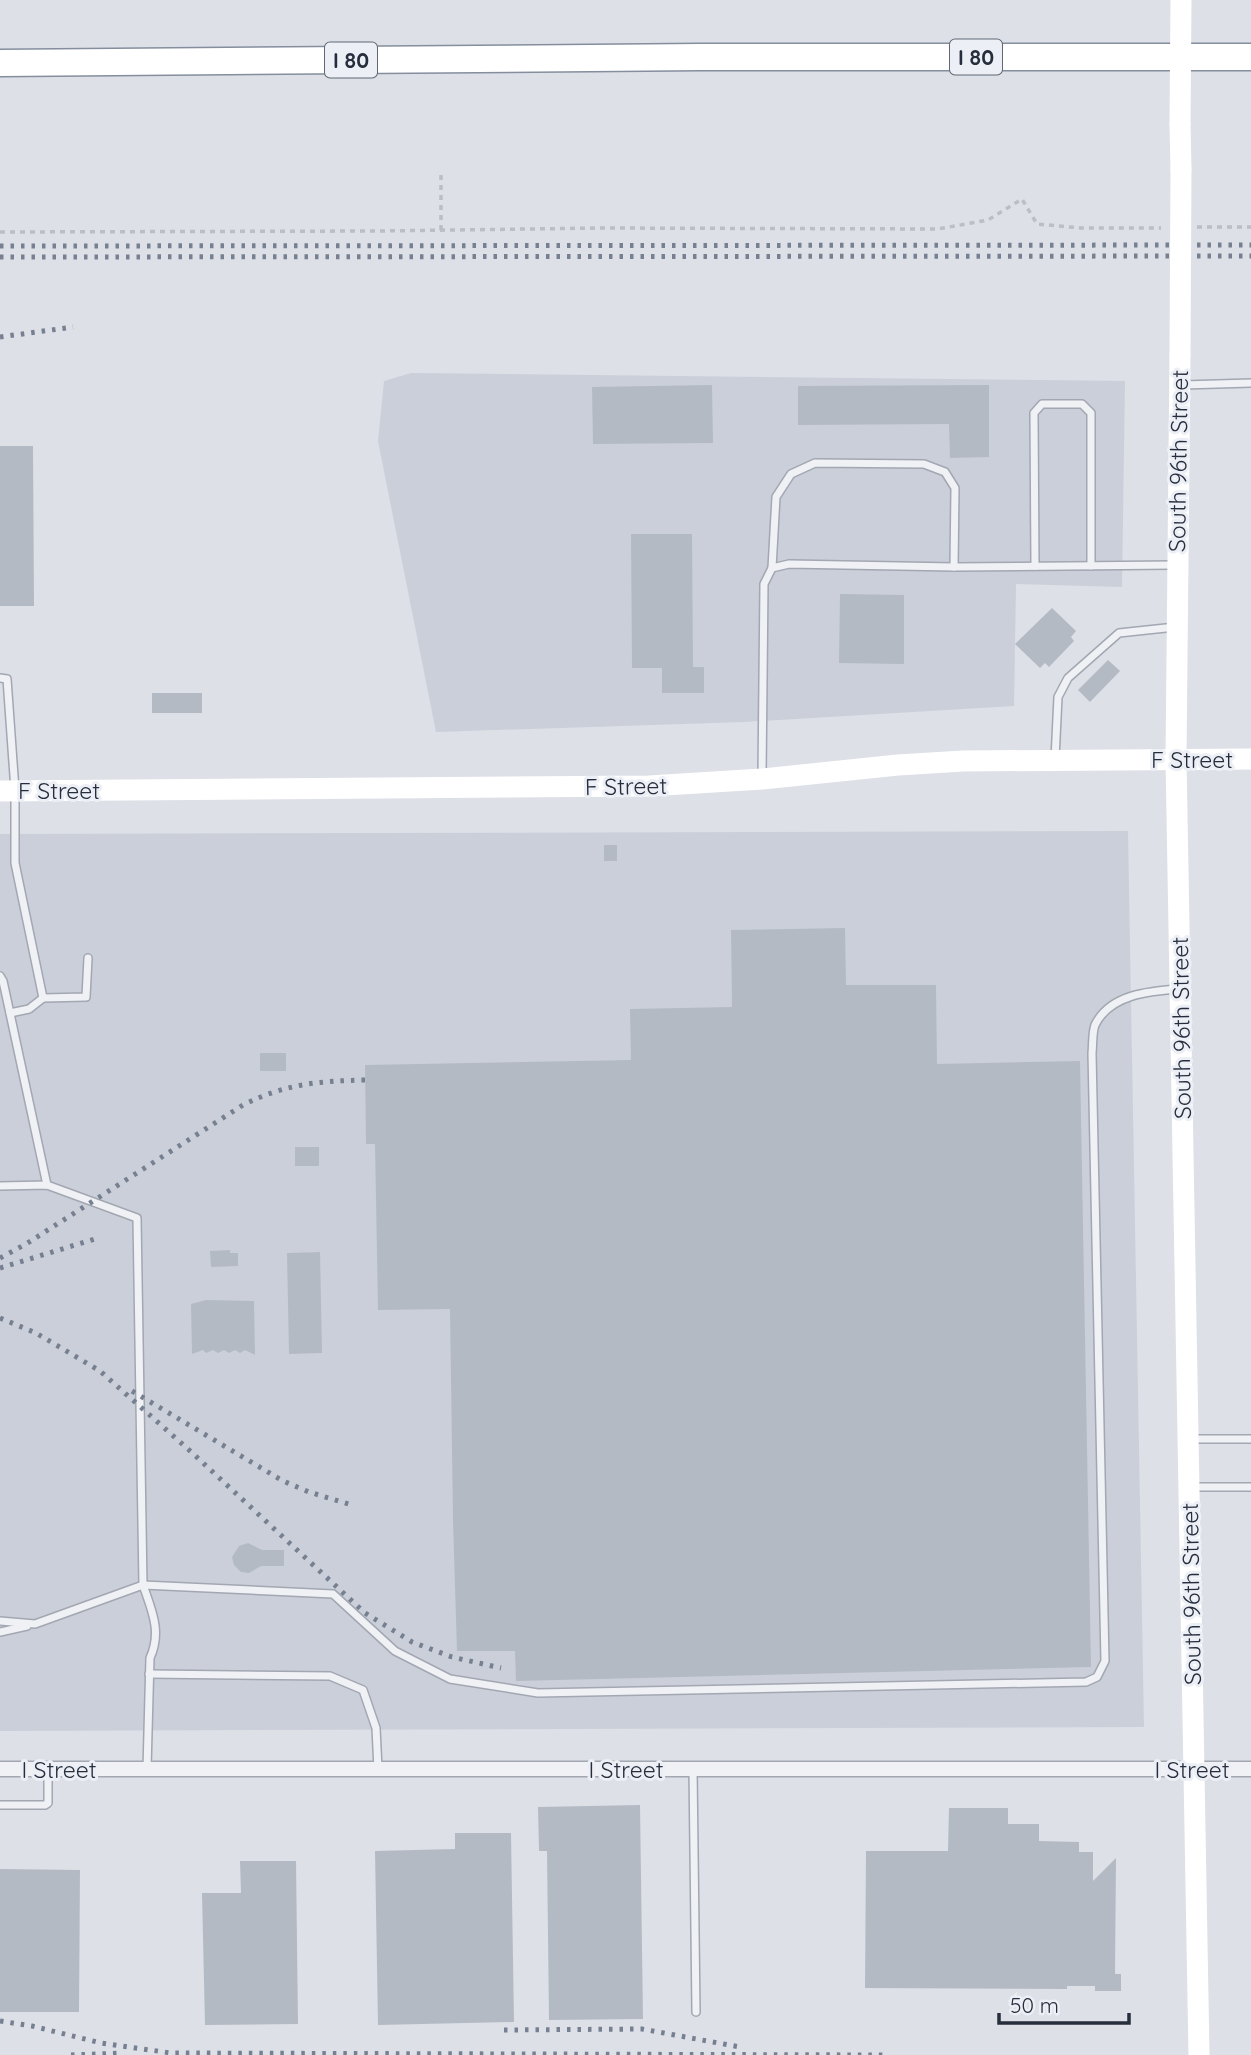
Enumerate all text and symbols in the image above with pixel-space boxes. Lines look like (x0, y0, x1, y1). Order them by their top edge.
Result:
road number: I 80 (950, 40, 1002, 74)
road number: I 80 (325, 42, 377, 78)
street label: South 96th Street (1162, 369, 1194, 552)
street label: F Street (1151, 745, 1233, 774)
street label: F Street (585, 771, 668, 801)
street label: F Street (18, 776, 100, 805)
street label: South 96th Street (1165, 936, 1197, 1119)
street label: South 96th Street (1175, 1502, 1207, 1685)
street label: I Street (22, 1755, 97, 1784)
street label: I Street (589, 1755, 664, 1784)
street label: I Street (1155, 1755, 1230, 1784)
scale bar (999, 1982, 1128, 2026)
text: 50 m (1010, 1992, 1059, 2018)

